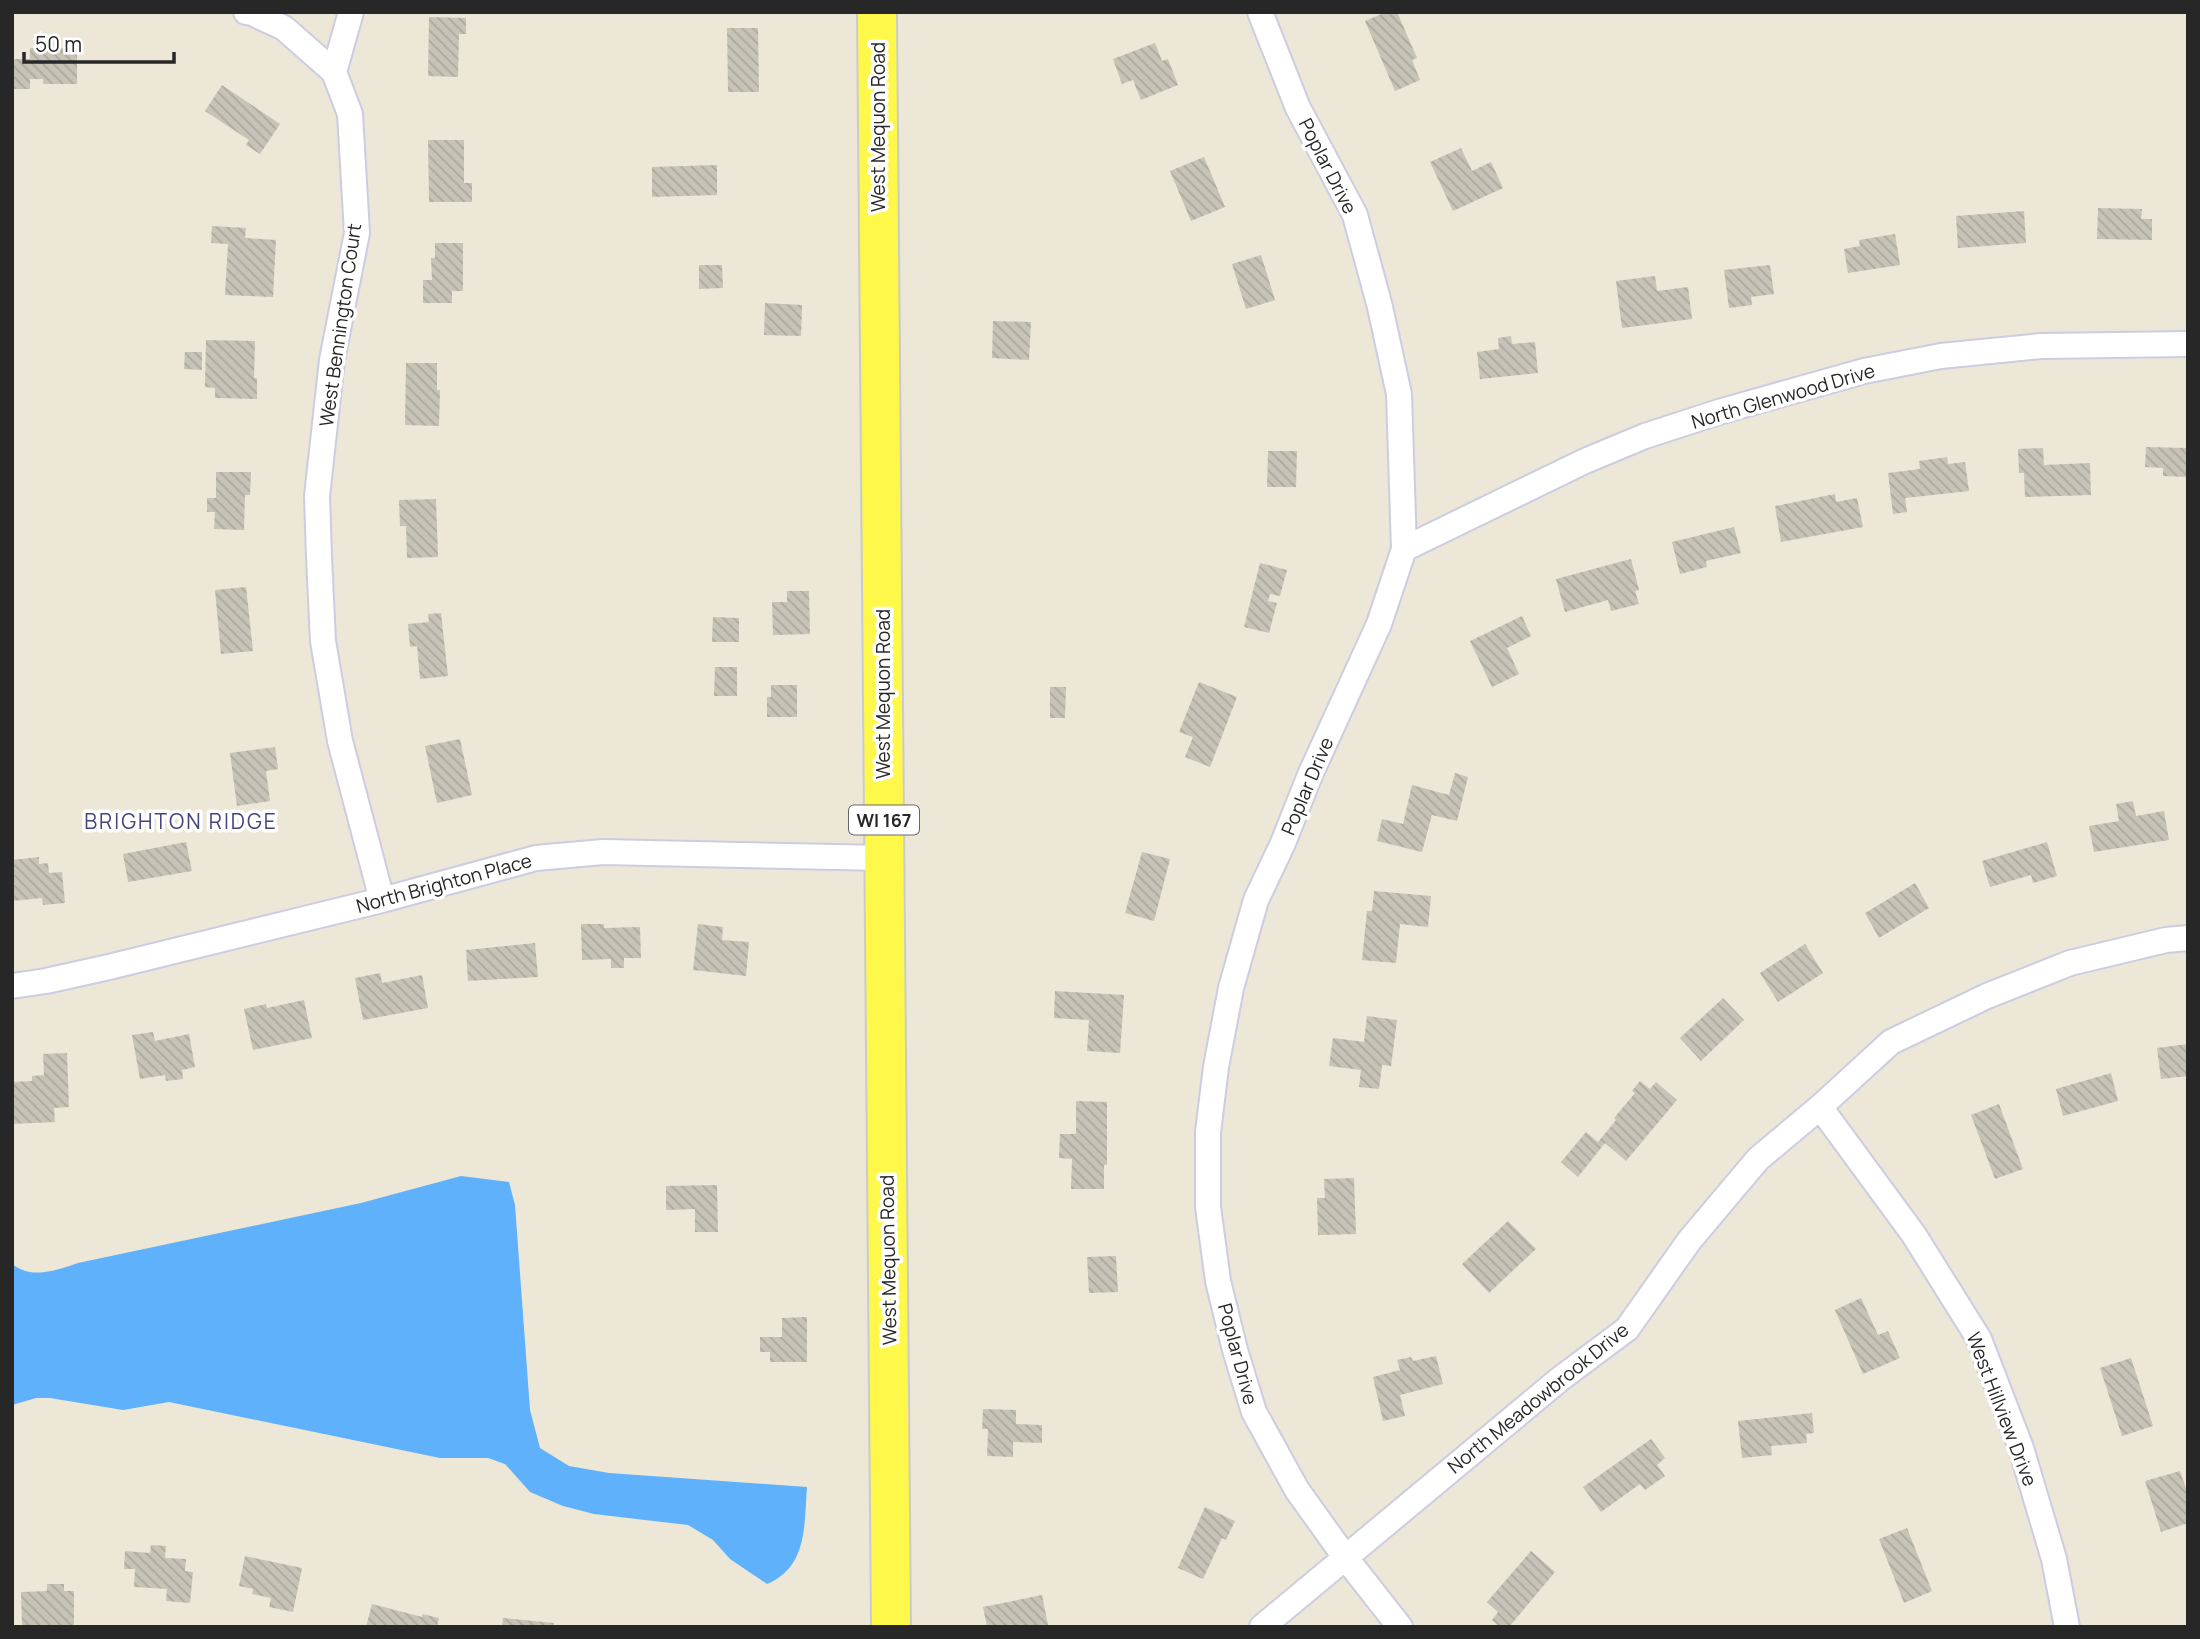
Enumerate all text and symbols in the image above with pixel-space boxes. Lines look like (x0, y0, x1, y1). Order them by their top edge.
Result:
scale bar (24, 21, 175, 65)
text: 50 m (35, 30, 82, 58)
street label: West Mequon Road (865, 42, 891, 212)
street label: Poplar Drive (1293, 114, 1363, 218)
street label: West Bennington Court (313, 222, 367, 428)
street label: North Glenwood Drive (1688, 357, 1878, 435)
street label: West Mequon Road (870, 609, 896, 779)
street label: Poplar Drive (1275, 733, 1339, 839)
road number: WI 167 (849, 806, 919, 834)
district label: BRIGHTON RIDGE (84, 807, 278, 835)
street label: North Brighton Place (353, 847, 535, 919)
street label: West Mequon Road (874, 1175, 902, 1345)
street label: Poplar Drive (1212, 1300, 1264, 1408)
street label: North Meadowbrook Drive (1442, 1317, 1634, 1479)
street label: West Hillview Drive (1961, 1328, 2043, 1490)

